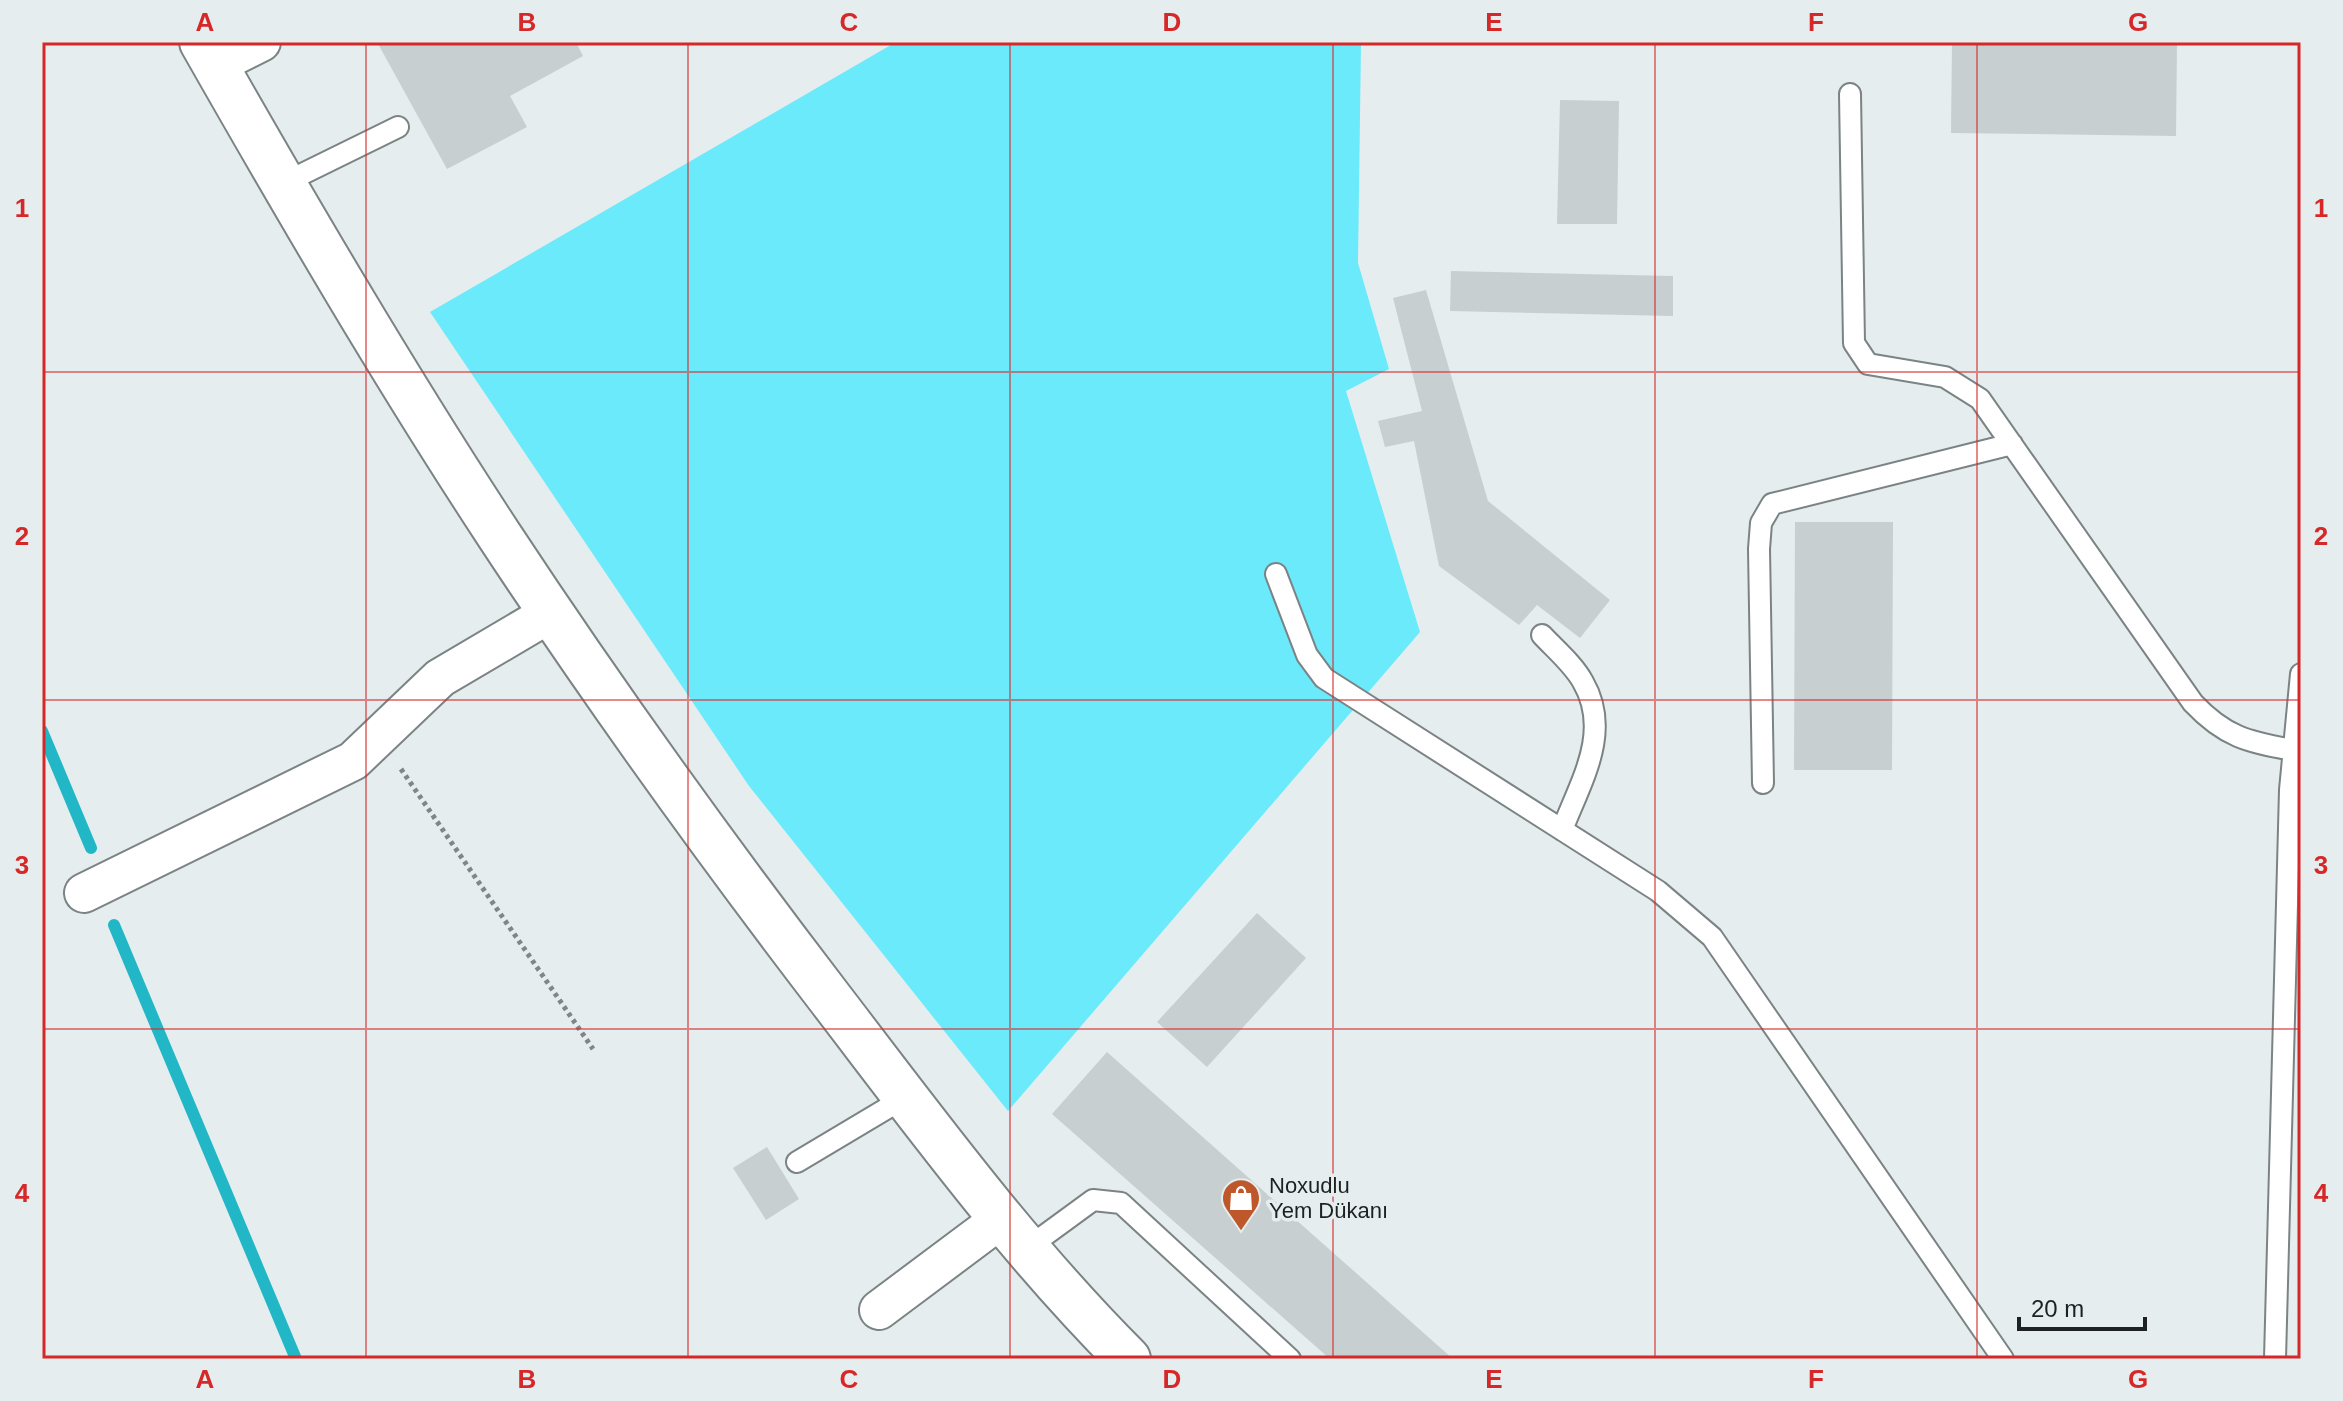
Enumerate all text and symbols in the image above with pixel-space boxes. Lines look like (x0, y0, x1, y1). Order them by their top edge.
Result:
text: A (196, 7, 215, 37)
text: B (518, 7, 536, 37)
text: C (840, 7, 859, 37)
text: D (1163, 7, 1181, 37)
text: E (1485, 7, 1503, 37)
text: F (1808, 7, 1824, 37)
text: G (2128, 7, 2148, 37)
text: 1 (15, 193, 29, 223)
text: 1 (2314, 193, 2328, 223)
text: 2 (15, 521, 29, 551)
text: 2 (2314, 521, 2328, 551)
text: 3 (15, 850, 29, 880)
text: 3 (2314, 850, 2328, 880)
place label: Noxudlu Yem Dükanı (1269, 1173, 1388, 1223)
shop icon: Noxudlu Yem Dükanı (1220, 1177, 1262, 1232)
text: 4 (15, 1178, 30, 1208)
text: 4 (2314, 1178, 2329, 1208)
scale bar (2019, 1281, 2145, 1331)
text: 20 m (2031, 1295, 2084, 1322)
text: A (196, 1364, 215, 1394)
text: B (518, 1364, 536, 1394)
text: C (840, 1364, 859, 1394)
text: D (1163, 1364, 1181, 1394)
text: E (1485, 1364, 1503, 1394)
text: F (1808, 1364, 1824, 1394)
text: G (2128, 1364, 2148, 1394)

